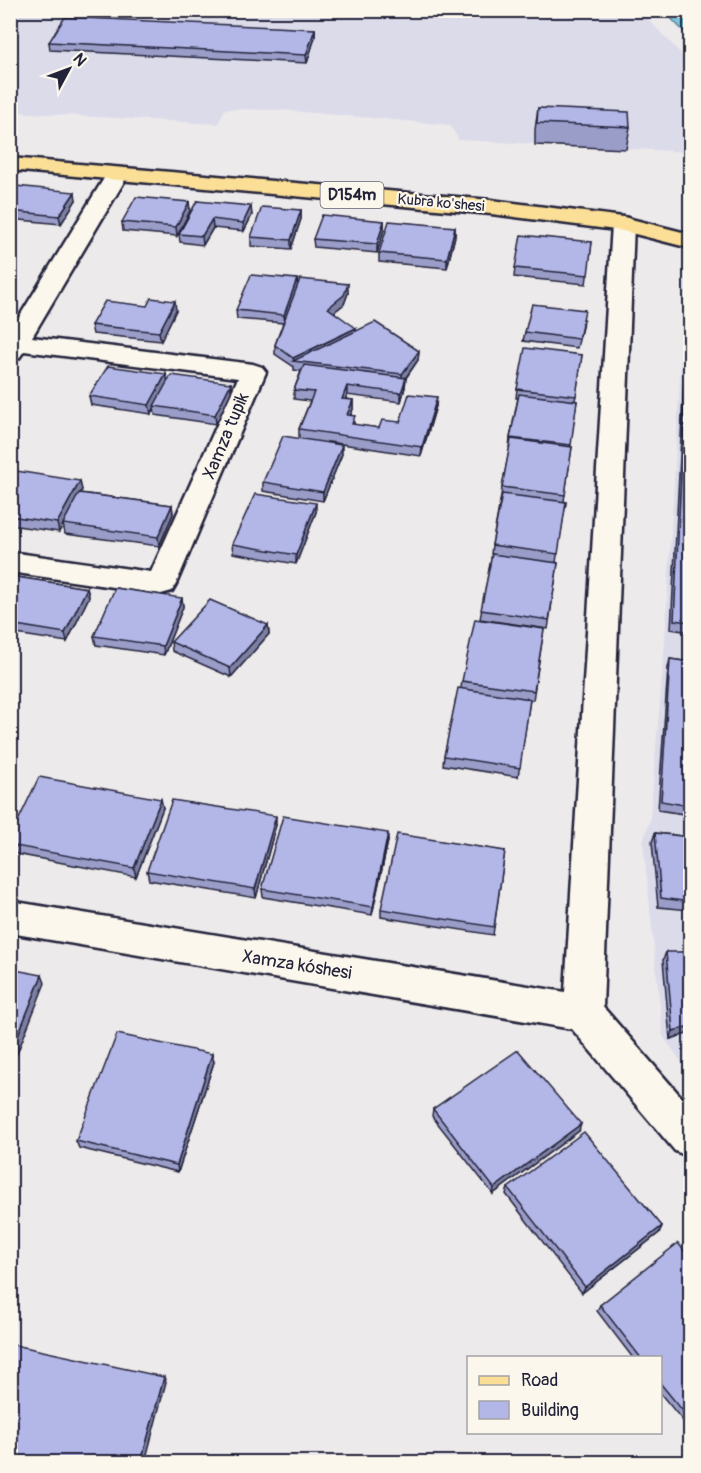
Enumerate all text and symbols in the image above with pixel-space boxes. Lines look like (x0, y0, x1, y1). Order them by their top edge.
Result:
north arrow (39, 39, 99, 99)
text: N (68, 49, 91, 71)
road number: D154m (320, 182, 384, 208)
street label: Kubra ko'shesi (397, 190, 486, 216)
street label: Xamza tupik (197, 389, 255, 483)
street label: Xamza kóshesi (241, 945, 353, 985)
legend (467, 1356, 662, 1434)
text: Road (521, 1369, 558, 1392)
text: Building (521, 1399, 579, 1422)

